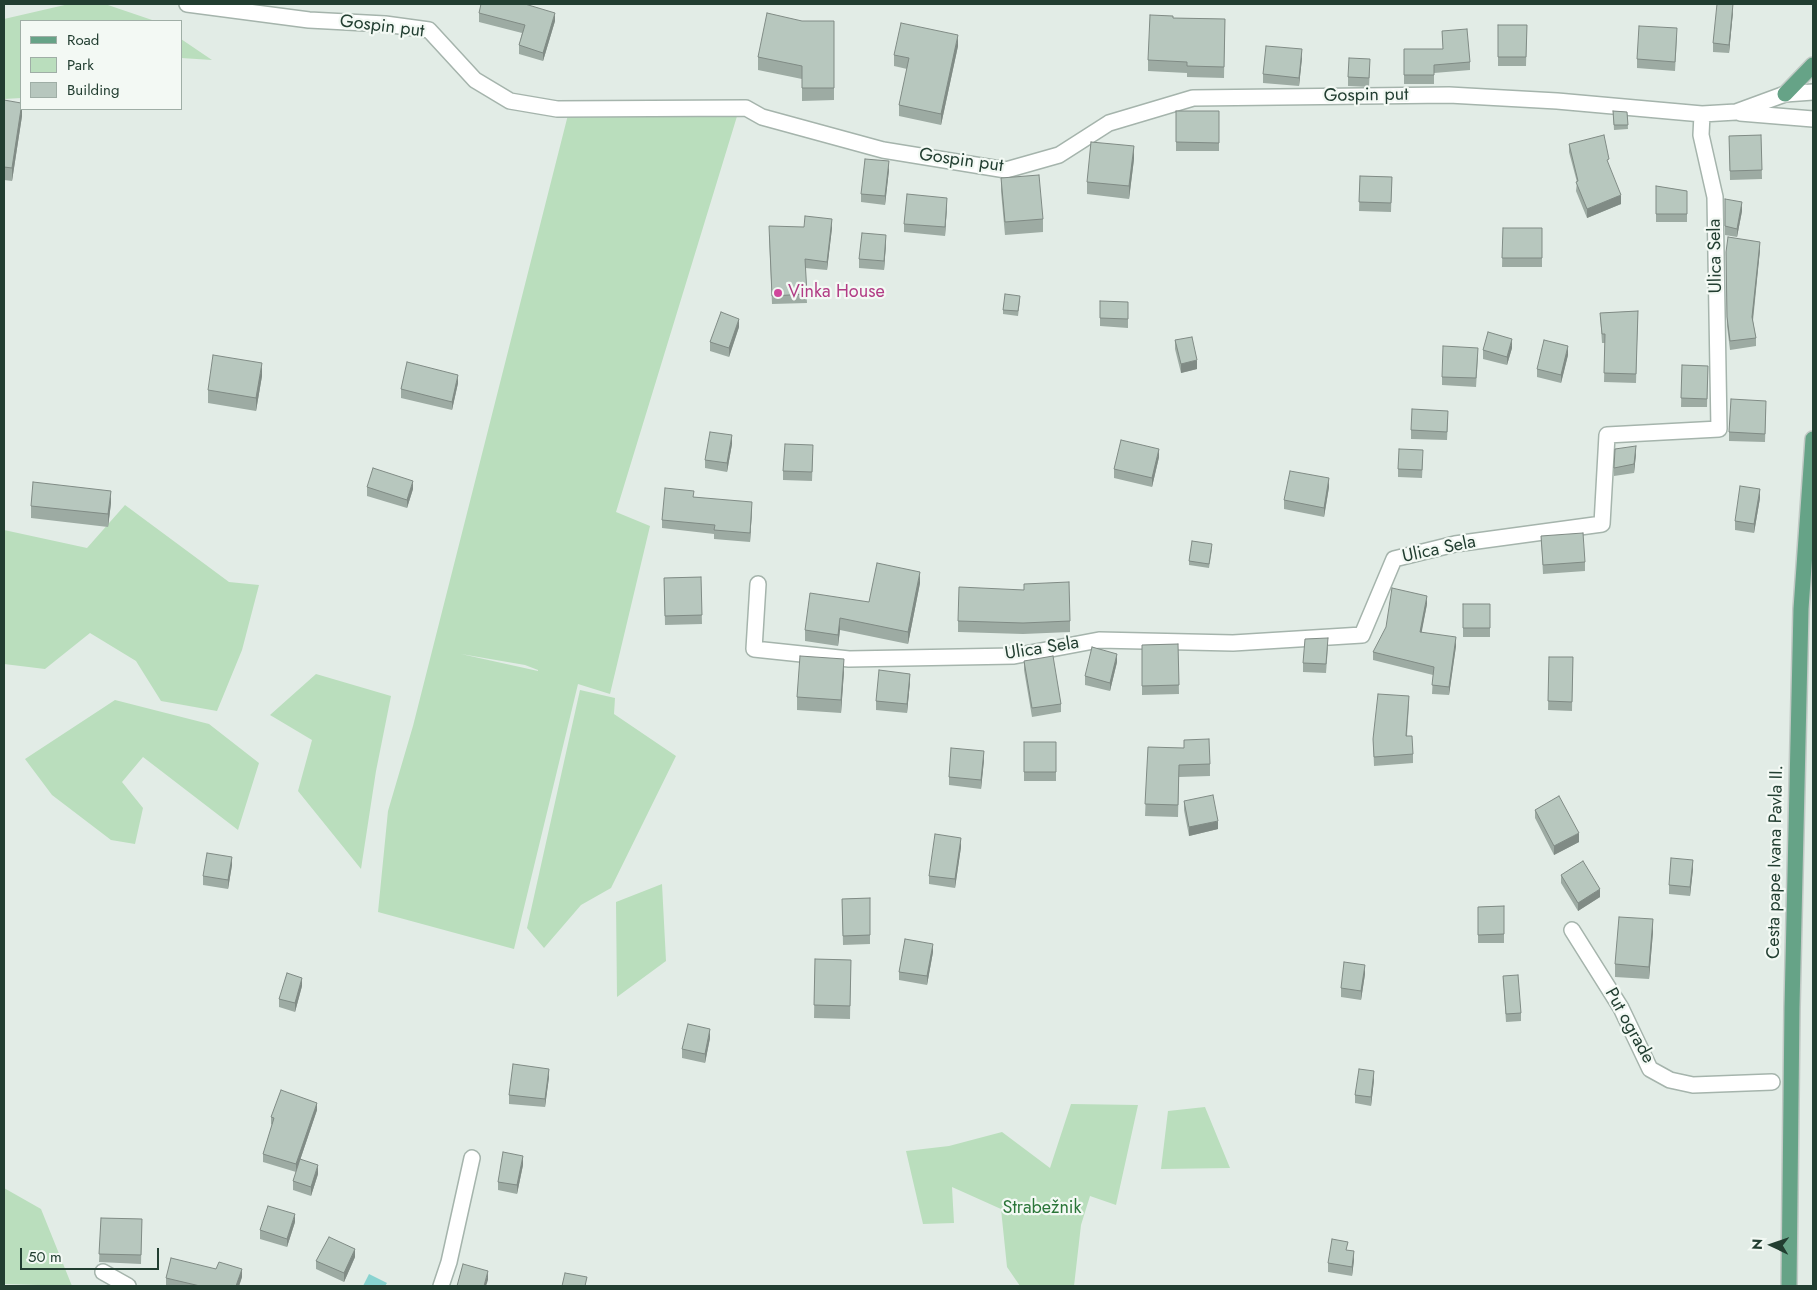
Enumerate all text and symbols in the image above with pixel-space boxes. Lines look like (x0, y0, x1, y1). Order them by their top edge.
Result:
street label: Gospin put (339, 11, 425, 43)
legend (20, 20, 182, 110)
text: Road (67, 29, 99, 51)
text: Park (67, 54, 94, 76)
text: Building (67, 79, 119, 101)
street label: Gospin put (1323, 84, 1409, 108)
street label: Gospin put (917, 144, 1005, 178)
street label: Ulica Sela (1705, 218, 1727, 294)
place label: Vinka House (788, 282, 885, 304)
marker: Vinka House (772, 287, 784, 299)
street label: Ulica Sela (1400, 532, 1478, 568)
street label: Ulica Sela (1003, 632, 1081, 666)
street label: Cesta pape Ivana Pavla II. (1764, 765, 1788, 959)
street label: Put ograde (1599, 984, 1659, 1068)
park label: Strabežnik (1003, 1198, 1081, 1220)
north arrow (1747, 1220, 1797, 1270)
scale bar (22, 1238, 161, 1270)
text: N (1747, 1238, 1767, 1250)
text: 50 m (28, 1246, 62, 1268)

